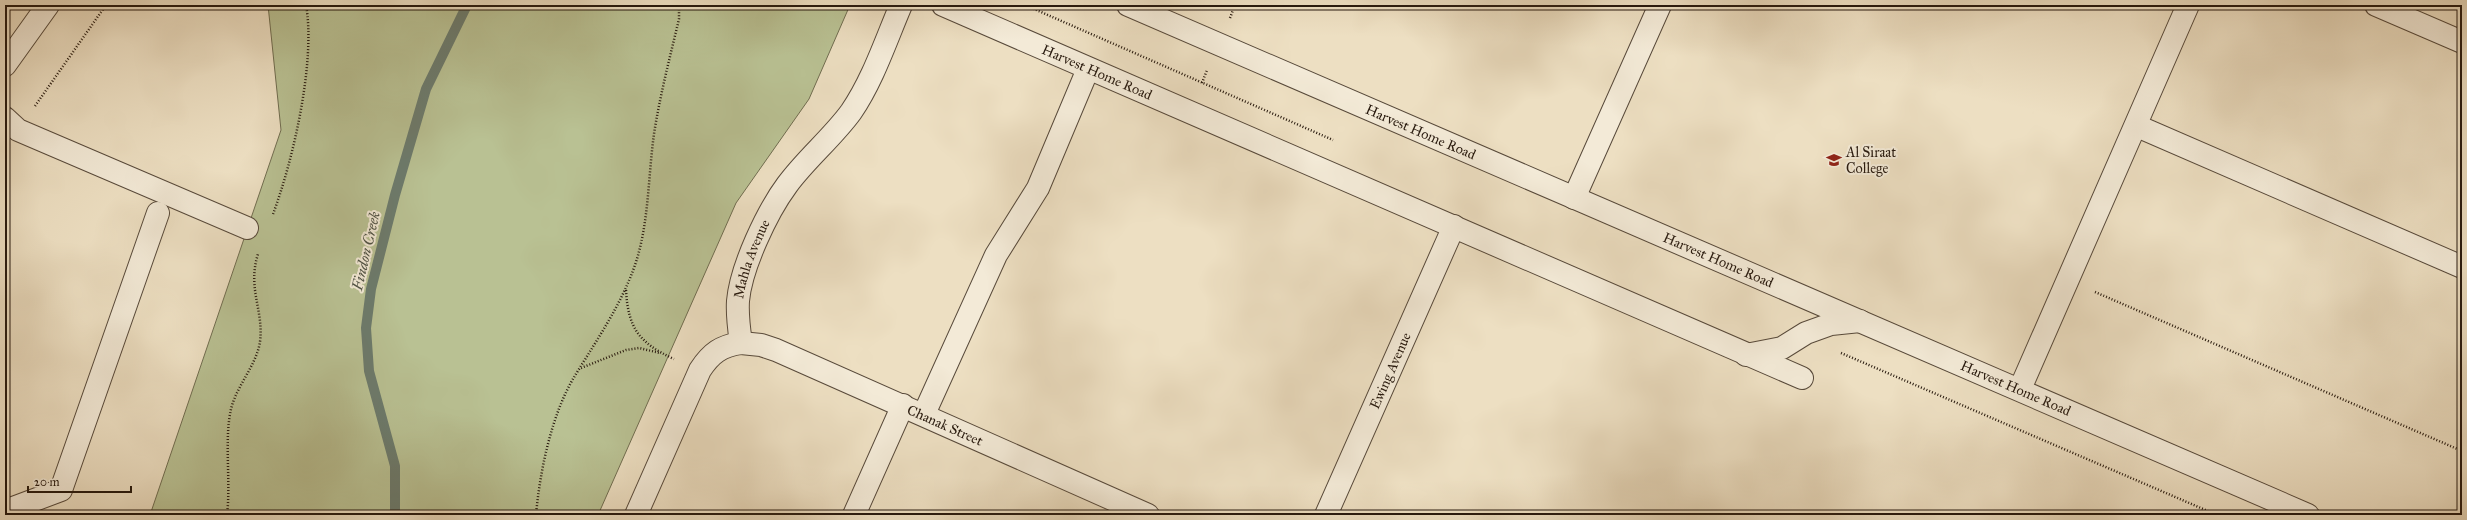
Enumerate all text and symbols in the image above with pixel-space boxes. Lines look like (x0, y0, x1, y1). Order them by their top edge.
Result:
street label: Harvest Home Road (1039, 41, 1155, 104)
street label: Harvest Home Road (1363, 101, 1478, 163)
place label: Al Siraat College (1845, 144, 1896, 177)
school or university icon: Al Siraat College (1825, 151, 1843, 169)
water label: Findon Creek (348, 210, 384, 293)
street label: Mahla Avenue (730, 216, 774, 300)
street label: Harvest Home Road (1660, 229, 1776, 291)
street label: Ewing Avenue (1366, 330, 1415, 412)
street label: Harvest Home Road (1958, 357, 2073, 420)
street label: Chanak Street (904, 401, 986, 450)
scale bar (28, 468, 131, 494)
text: 20 m (34, 475, 60, 489)

